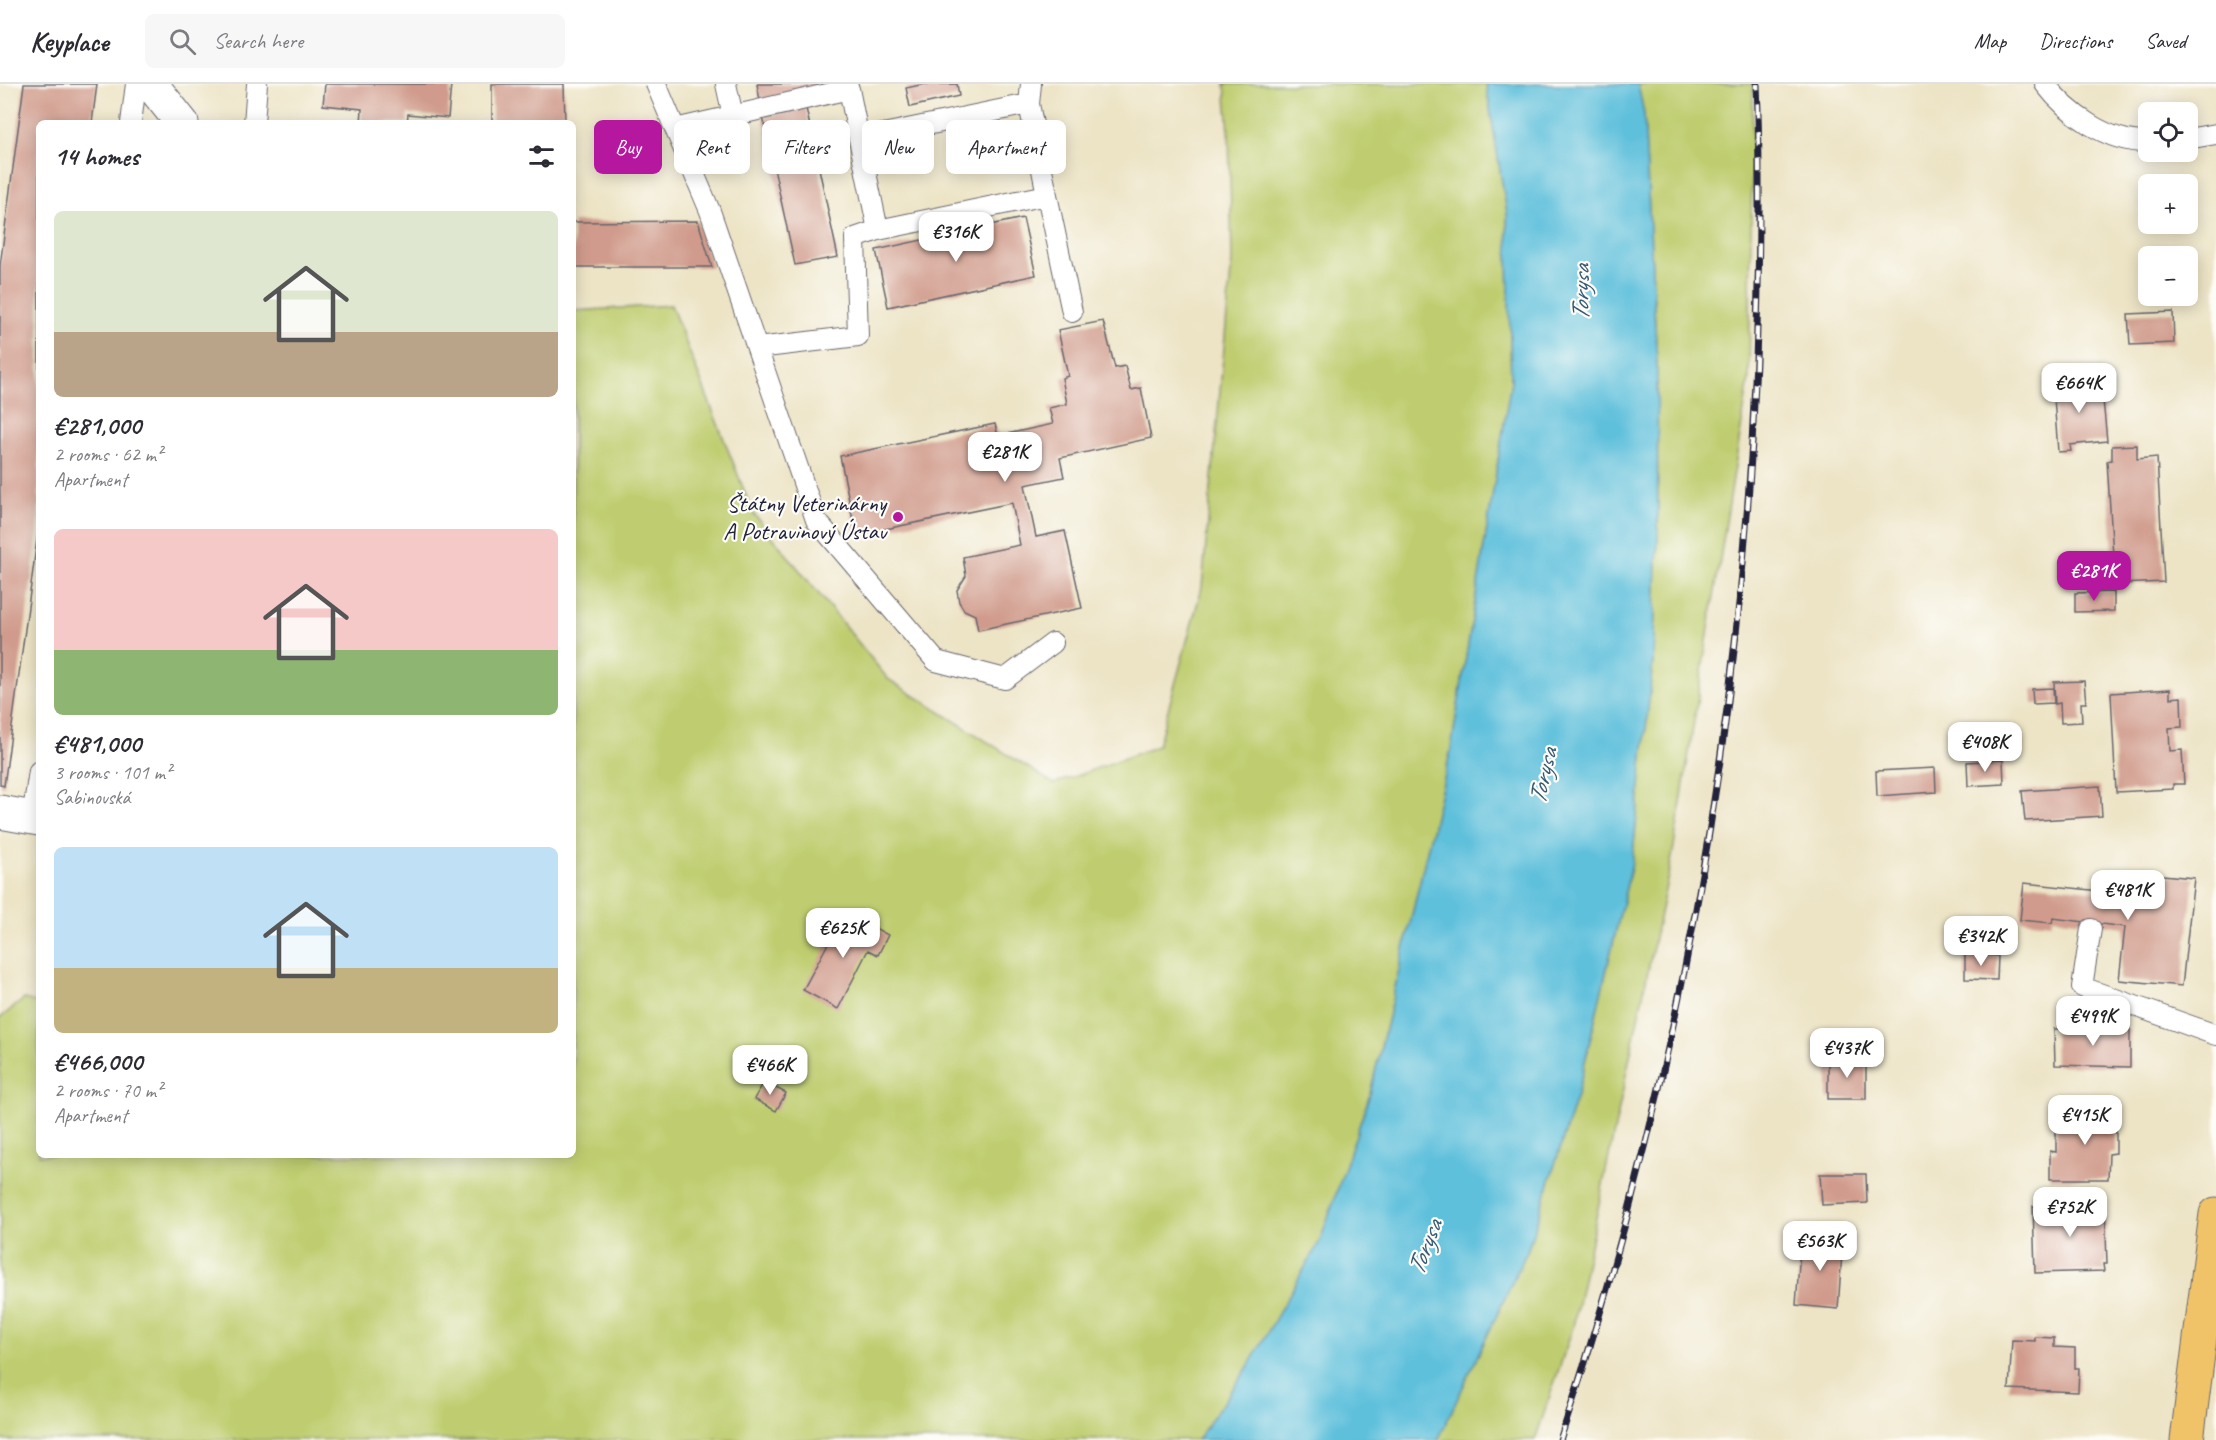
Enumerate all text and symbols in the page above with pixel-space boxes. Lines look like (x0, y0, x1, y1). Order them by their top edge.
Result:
search box (145, 14, 565, 68)
text: Keyplace (30, 24, 109, 59)
icon: search (166, 25, 199, 58)
text: Search here (214, 27, 303, 55)
text: Map (1974, 28, 2006, 54)
text: Directions (2039, 28, 2112, 54)
text: Saved (2145, 28, 2186, 54)
map controls (2138, 102, 2198, 306)
button: locate (2138, 102, 2198, 162)
chip: Buy (594, 120, 662, 174)
chip: Rent (674, 120, 750, 174)
chip: Filters (762, 120, 850, 174)
chip: New (862, 120, 934, 174)
chip: Apartment (946, 120, 1066, 174)
text: 14 homes (54, 140, 139, 173)
icon: filters (525, 140, 558, 173)
button: + (2138, 174, 2198, 234)
pin: €316K (914, 212, 998, 263)
text: €316K (933, 219, 979, 244)
button: − (2138, 246, 2198, 306)
icon: home (252, 250, 360, 358)
water label: Torysa (1564, 262, 1598, 321)
pin: €664K (2037, 363, 2121, 414)
text: €664K (2056, 370, 2103, 395)
text: €281,000 (54, 409, 141, 442)
pin: €281K (963, 432, 1047, 483)
text: €281K (982, 439, 1028, 464)
text: 2 rooms · 62 m² (54, 442, 162, 467)
text: Apartment (54, 467, 127, 492)
place label: Štátny Veterinárny A Potravinový Ústav (723, 488, 888, 546)
marker: Štátny Veterinárny A Potravinový Ústav (891, 510, 905, 524)
pin: €281K (2052, 551, 2136, 602)
text: €281K (2071, 558, 2117, 583)
icon: home (252, 568, 360, 676)
pin: €408K (1943, 722, 2027, 773)
text: €481,000 (54, 727, 141, 760)
text: €408K (1962, 729, 2008, 754)
water label: Torysa (1520, 742, 1565, 807)
text: 3 rooms · 101 m² (54, 760, 171, 785)
text: Sabinovská (54, 785, 130, 810)
pin: €481K (2086, 870, 2170, 921)
text: €481K (2105, 877, 2151, 902)
icon: home (252, 886, 360, 994)
pin: €625K (801, 908, 885, 959)
text: €625K (820, 915, 866, 940)
pin: €342K (1939, 916, 2023, 967)
text: €342K (1958, 923, 2004, 948)
pin: €499K (2051, 996, 2135, 1047)
text: €499K (2070, 1003, 2116, 1028)
pin: €437K (1805, 1028, 1889, 1079)
text: €437K (1824, 1035, 1870, 1060)
text: €466,000 (54, 1045, 142, 1078)
pin: €466K (728, 1045, 812, 1096)
text: €466K (747, 1052, 794, 1077)
text: 2 rooms · 70 m² (54, 1078, 162, 1103)
pin: €415K (2043, 1095, 2127, 1146)
text: €415K (2062, 1102, 2108, 1127)
text: Apartment (54, 1103, 127, 1128)
pin: €752K (2028, 1187, 2112, 1238)
text: €752K (2047, 1194, 2093, 1219)
water label: Torysa (1399, 1213, 1451, 1279)
pin: €563K (1778, 1221, 1862, 1272)
text: €563K (1797, 1228, 1843, 1253)

